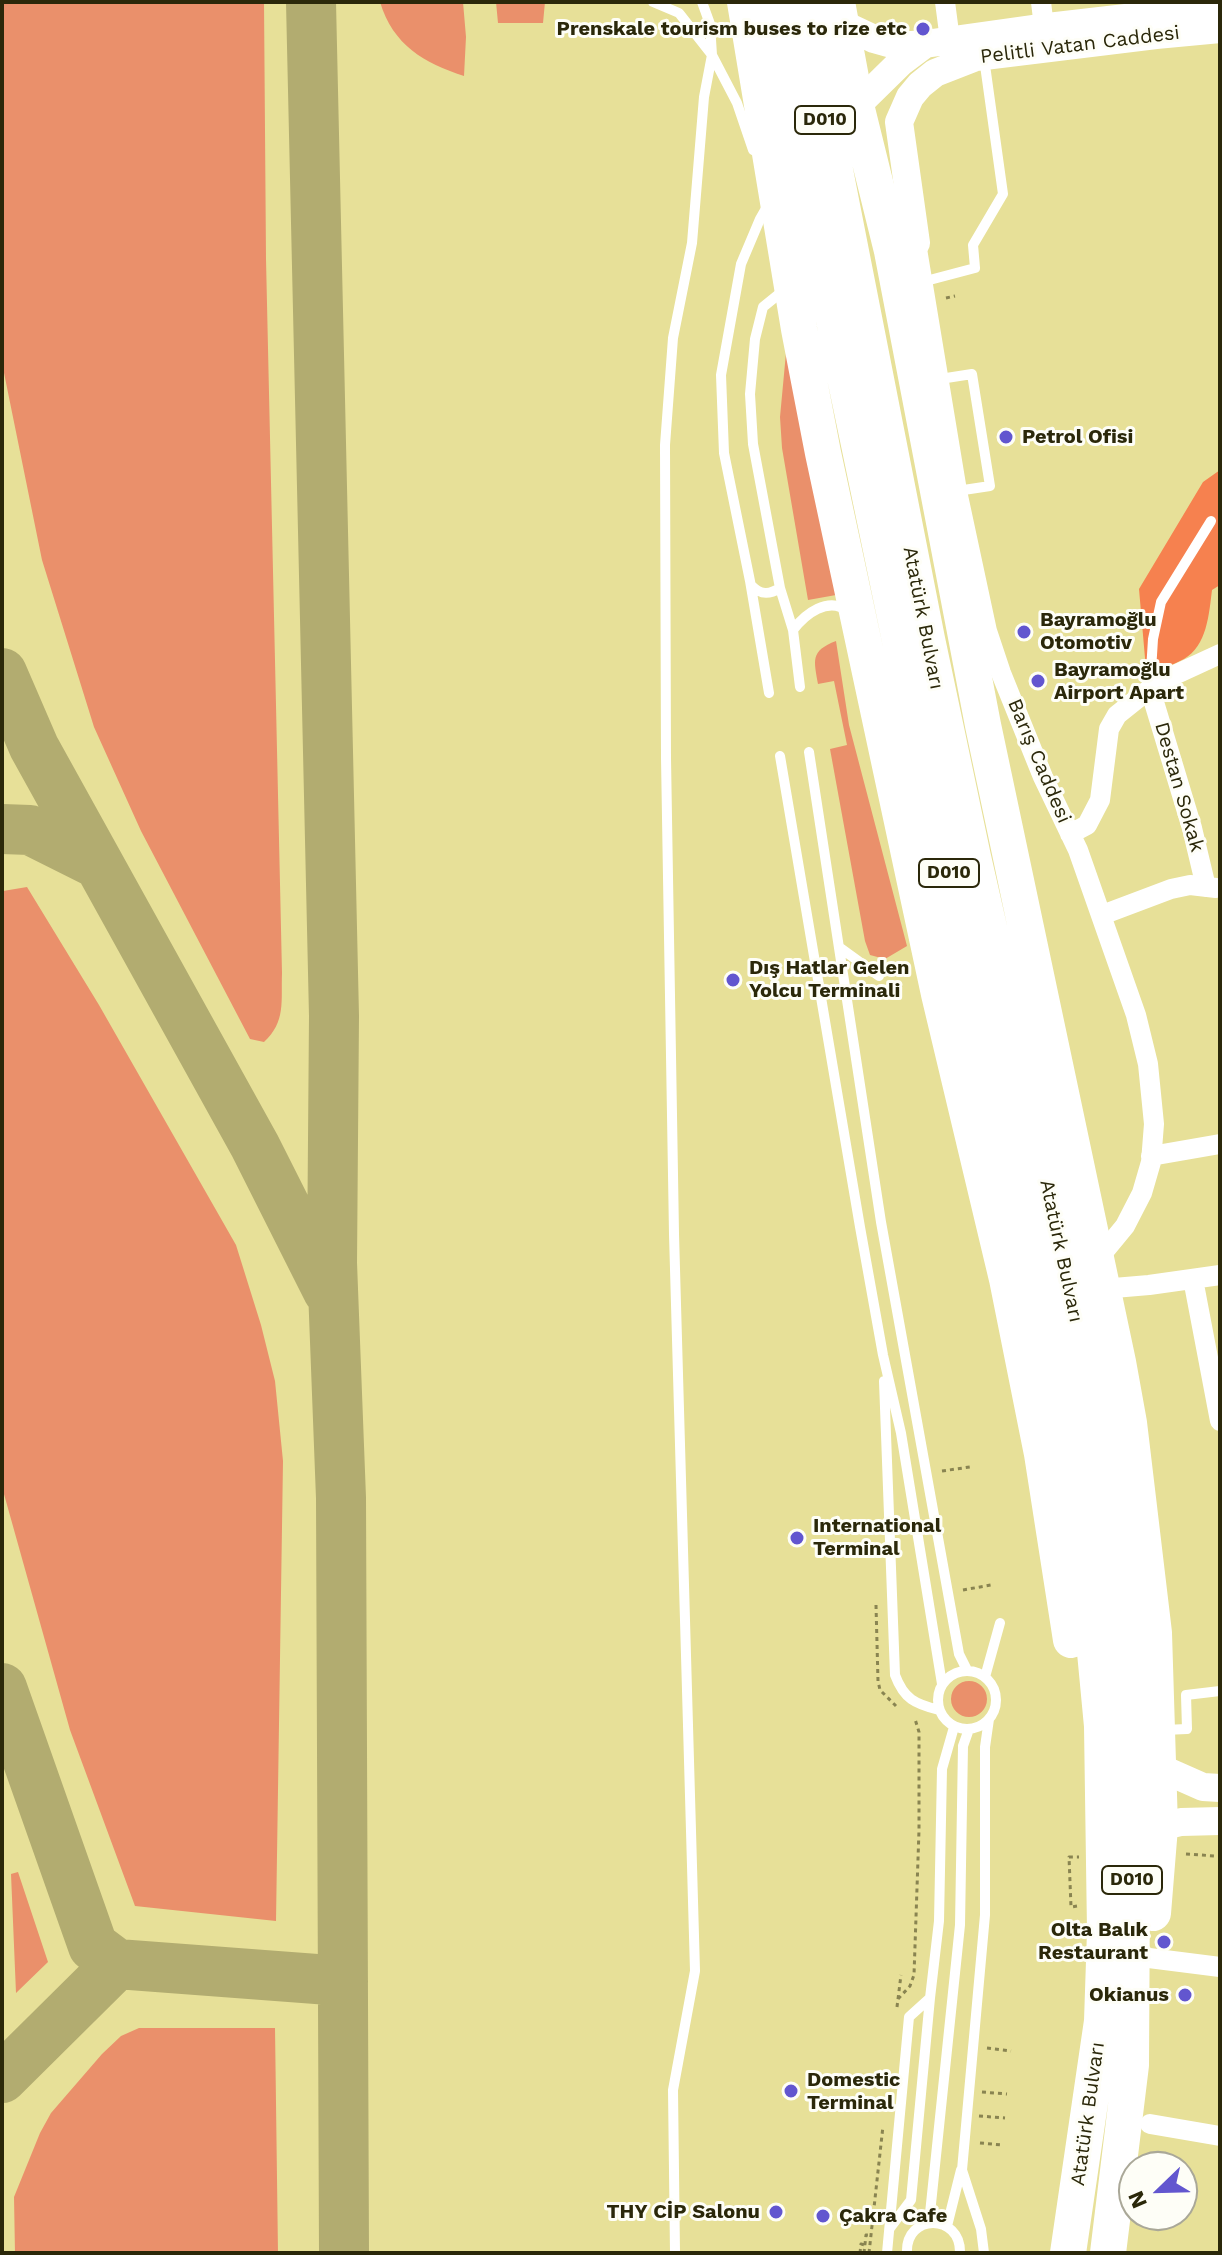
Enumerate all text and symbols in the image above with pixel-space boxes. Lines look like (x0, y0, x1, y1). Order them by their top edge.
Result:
place label: Prenskale tourism buses to rize etc (557, 17, 907, 41)
marker: Prenskale tourism buses to rize etc (914, 20, 932, 38)
street label: Pelitli Vatan Caddesi (979, 21, 1181, 69)
road number: D010 (795, 106, 855, 134)
place label: Petrol Ofisi (1022, 425, 1133, 449)
marker: Petrol Ofisi (997, 428, 1015, 446)
street label: Atatürk Bulvarı (897, 545, 949, 691)
place label: Bayramoğlu Otomotiv (1040, 608, 1157, 655)
marker: Bayramoğlu Otomotiv (1015, 623, 1033, 641)
place label: Bayramoğlu Airport Apart (1054, 658, 1184, 705)
marker: Bayramoğlu Airport Apart (1029, 672, 1047, 690)
street label: Barış Caddesi (1002, 695, 1076, 827)
street label: Destan Sokak (1149, 719, 1209, 855)
road number: D010 (919, 859, 979, 887)
place label: Dış Hatlar Gelen Yolcu Terminali (749, 956, 909, 1003)
marker: Dış Hatlar Gelen Yolcu Terminali (724, 971, 742, 989)
street label: Atatürk Bulvarı (1034, 1178, 1088, 1324)
place label: International Terminal (813, 1514, 941, 1561)
marker: International Terminal (788, 1529, 806, 1547)
road number: D010 (1102, 1866, 1162, 1894)
place label: Olta Balık Restaurant (1038, 1918, 1148, 1965)
marker: Olta Balık Restaurant (1155, 1933, 1173, 1951)
place label: Okianus (1089, 1983, 1169, 2007)
marker: Okianus (1176, 1986, 1194, 2004)
street label: Atatürk Bulvarı (1066, 2041, 1110, 2187)
place label: Domestic Terminal (807, 2068, 900, 2115)
marker: Domestic Terminal (782, 2082, 800, 2100)
north arrow (1118, 2151, 1198, 2231)
text: N (1123, 2187, 1152, 2212)
place label: THY CİP Salonu (606, 2200, 760, 2224)
marker: THY CİP Salonu (767, 2203, 785, 2221)
place label: Çakra Cafe (839, 2204, 947, 2228)
marker: Çakra Cafe (814, 2207, 832, 2225)

